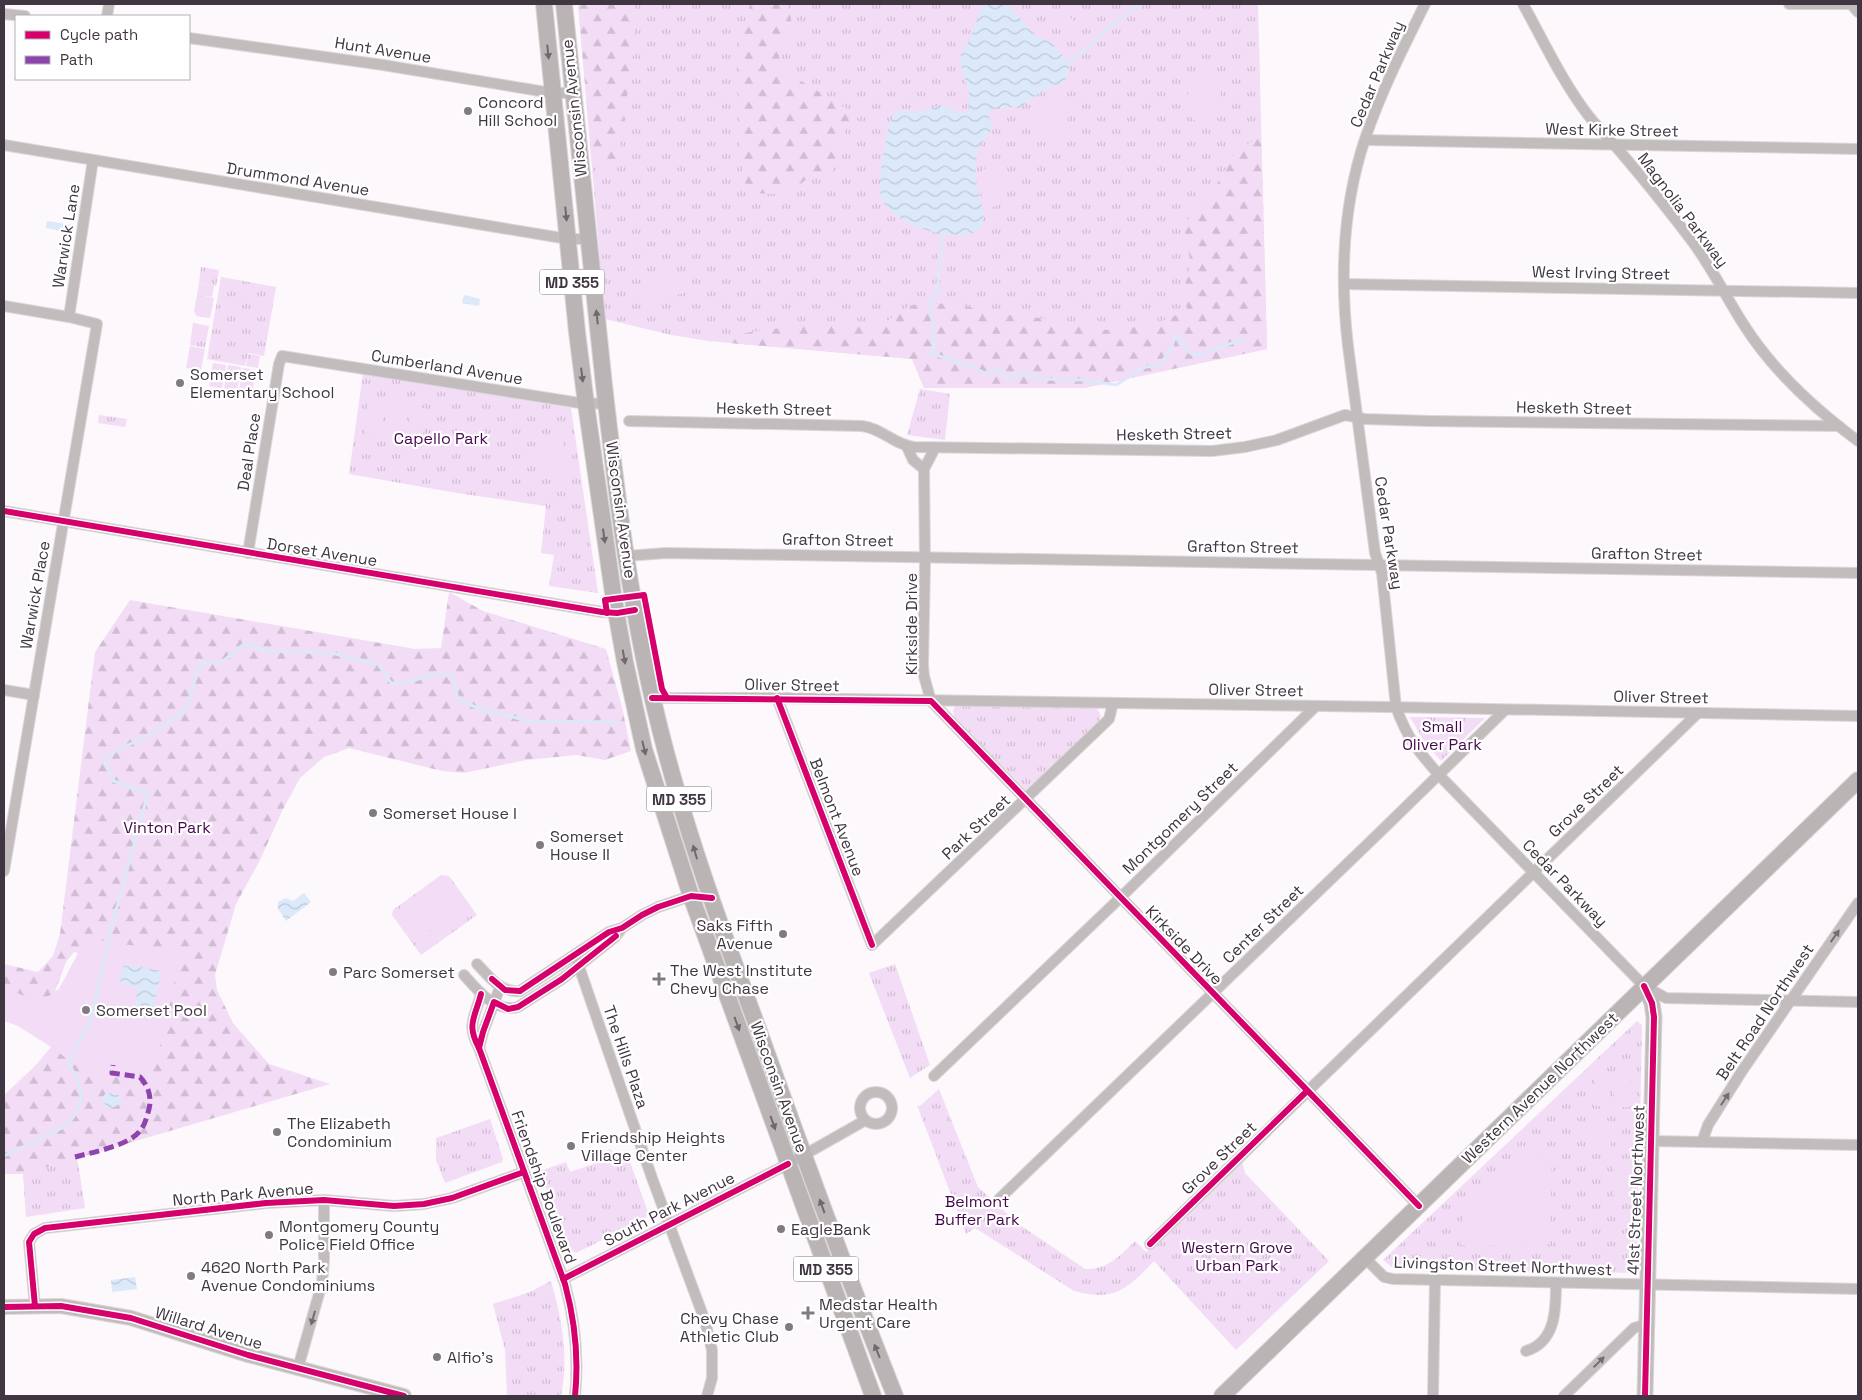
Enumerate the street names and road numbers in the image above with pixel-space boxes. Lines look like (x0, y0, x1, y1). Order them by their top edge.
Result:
street label: Cedar Parkway (1345, 17, 1409, 131)
street label: Hunt Avenue (333, 32, 433, 68)
street label: Wisconsin Avenue (556, 38, 592, 178)
street label: West Kirke Street (1545, 118, 1679, 142)
street label: Magnolia Parkway (1633, 148, 1733, 272)
street label: Drummond Avenue (225, 157, 371, 201)
street label: Warwick Lane (47, 182, 85, 290)
street label: West Irving Street (1532, 261, 1670, 285)
road number: MD 355 (540, 270, 604, 294)
street label: Cumberland Avenue (370, 345, 524, 389)
street label: Hesketh Street (1516, 396, 1632, 420)
street label: Hesketh Street (716, 397, 832, 421)
street label: Deal Place (232, 411, 266, 493)
street label: Hesketh Street (1116, 422, 1232, 446)
street label: Wisconsin Avenue (601, 440, 641, 580)
street label: Cedar Parkway (1370, 475, 1408, 591)
street label: Grafton Street (782, 529, 894, 551)
street label: Dorset Avenue (265, 533, 379, 571)
street label: Grafton Street (1187, 536, 1299, 558)
street label: Warwick Place (15, 539, 55, 651)
street label: Grafton Street (1591, 543, 1703, 565)
street label: Kirkside Drive (901, 573, 922, 675)
street label: Oliver Street (744, 674, 840, 696)
street label: Oliver Street (1208, 679, 1304, 701)
street label: Oliver Street (1613, 686, 1709, 708)
street label: Belmont Avenue (805, 755, 869, 879)
street label: Montgomery Street (1118, 757, 1242, 879)
street label: Grove Street (1544, 760, 1628, 842)
road number: MD 355 (646, 786, 712, 812)
street label: Park Street (937, 790, 1015, 864)
street label: Cedar Parkway (1518, 835, 1612, 931)
street label: Center Street (1218, 880, 1308, 968)
street label: Kirkside Drive (1141, 901, 1227, 989)
street label: Belt Road Northwest (1712, 940, 1818, 1084)
street label: The Hills Plaza (599, 1003, 653, 1111)
street label: Western Avenue Northwest (1457, 1008, 1623, 1168)
street label: Wisconsin Avenue (746, 1018, 812, 1156)
street label: 41st Street Northwest (1623, 1104, 1649, 1276)
street label: Friendship Boulevard (506, 1107, 582, 1267)
street label: Grove Street (1177, 1117, 1261, 1199)
street label: South Park Avenue (600, 1167, 738, 1251)
street label: North Park Avenue (172, 1177, 314, 1211)
street label: Livingston Street Northwest (1393, 1252, 1613, 1280)
road number: MD 355 (794, 1256, 858, 1282)
street label: Willard Avenue (153, 1302, 265, 1354)

